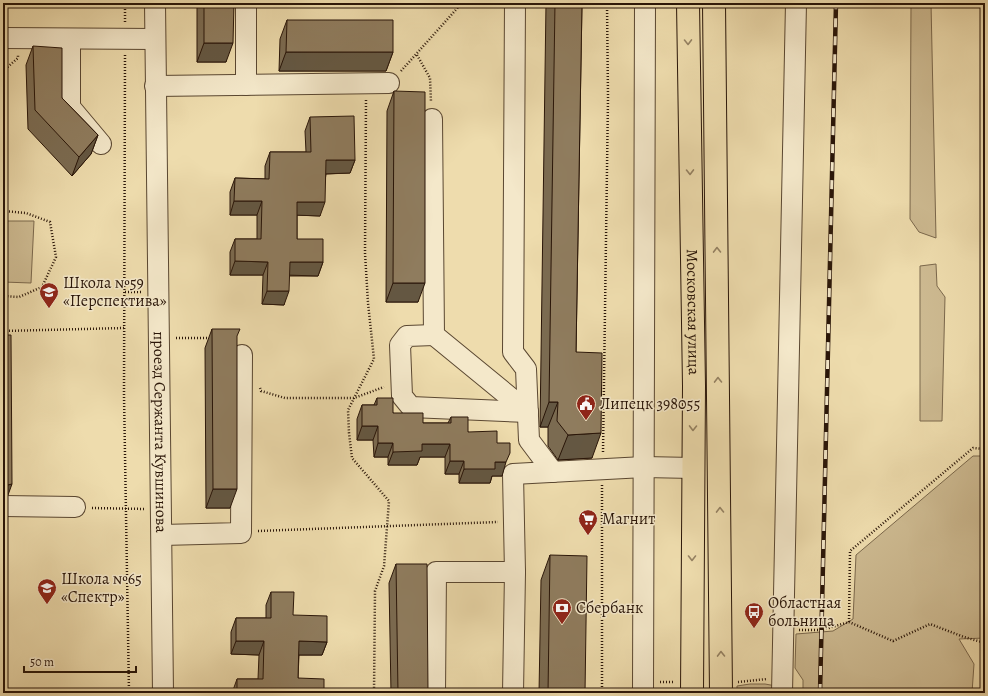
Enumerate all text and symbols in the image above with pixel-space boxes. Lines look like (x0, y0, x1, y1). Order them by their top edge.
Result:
one-way arrow (684, 39, 692, 45)
one-way arrow (686, 169, 694, 175)
one-way arrow (713, 247, 721, 253)
street label: Московская улица (681, 249, 705, 376)
place label: Школа №59 «Перспектива» (63, 272, 167, 312)
school or university icon: Школа №59 «Перспектива» (38, 281, 60, 309)
street label: проезд Сержанта Кувшинова (148, 331, 172, 533)
one-way arrow (714, 377, 722, 383)
public building icon: Липецк 398055 (575, 393, 597, 421)
place label: Липецк 398055 (600, 393, 700, 415)
one-way arrow (689, 425, 698, 431)
one-way arrow (716, 507, 724, 513)
supermarket icon: Магнит (577, 508, 599, 536)
place label: Магнит (602, 508, 655, 530)
one-way arrow (688, 555, 696, 561)
place label: Школа №65 «Спектр» (61, 568, 142, 608)
school or university icon: Школа №65 «Спектр» (36, 577, 58, 605)
place label: Областная больница (768, 592, 842, 632)
bank icon: Сбербанк (551, 597, 573, 625)
place label: Сбербанк (576, 597, 643, 619)
bus stop icon: Областная больница (743, 601, 765, 629)
scale bar (24, 648, 136, 674)
one-way arrow (717, 651, 725, 657)
text: 50 m (30, 654, 54, 670)

